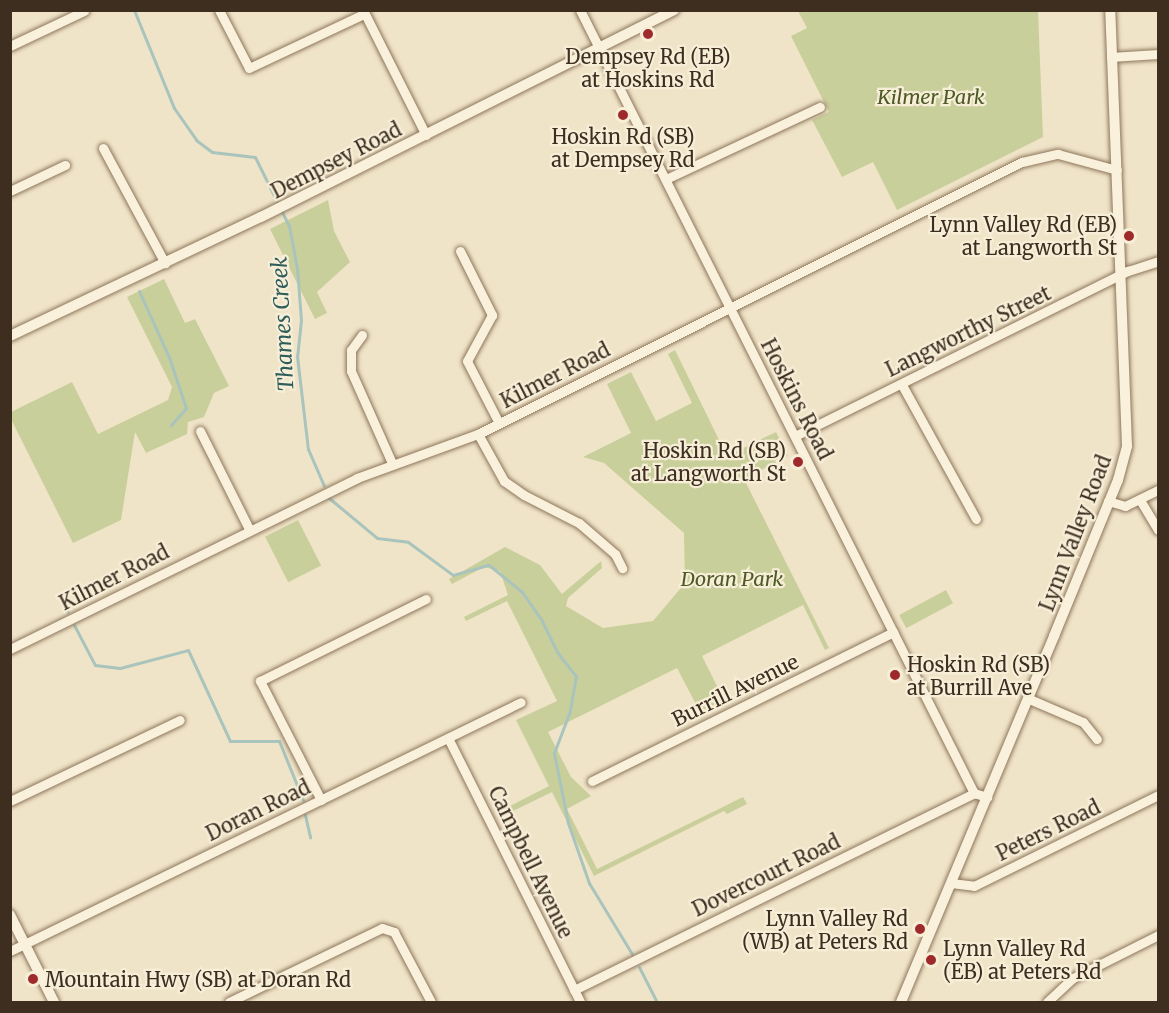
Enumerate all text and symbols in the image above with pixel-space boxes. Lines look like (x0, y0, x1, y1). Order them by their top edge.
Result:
marker: Dempsey Rd (EB) at Hoskins Rd (641, 27, 655, 41)
place label: Dempsey Rd (EB) at Hoskins Rd (565, 44, 731, 91)
park label: Kilmer Park (877, 84, 985, 108)
marker: Hoskin Rd (SB) at Dempsey Rd (616, 108, 630, 122)
street label: Dempsey Road (267, 117, 405, 203)
place label: Hoskin Rd (SB) at Dempsey Rd (551, 124, 695, 171)
place label: Lynn Valley Rd (EB) at Langworth St (929, 213, 1117, 260)
marker: Lynn Valley Rd (EB) at Langworth St (1122, 229, 1136, 243)
water label: Thames Creek (267, 256, 299, 392)
street label: Langworthy Street (881, 281, 1055, 381)
street label: Hoskins Road (756, 334, 838, 464)
street label: Kilmer Road (496, 337, 614, 413)
place label: Hoskin Rd (SB) at Langworth St (631, 438, 786, 485)
street label: Lynn Valley Road (1034, 452, 1116, 614)
marker: Hoskin Rd (SB) at Langworth St (791, 455, 805, 469)
street label: Kilmer Road (55, 539, 173, 615)
park label: Doran Park (681, 566, 783, 590)
street label: Burrill Avenue (668, 649, 802, 731)
place label: Hoskin Rd (SB) at Burrill Ave (907, 652, 1050, 699)
marker: Hoskin Rd (SB) at Burrill Ave (888, 668, 902, 682)
street label: Doran Road (202, 774, 314, 846)
street label: Campbell Avenue (484, 782, 578, 942)
street label: Peters Road (992, 795, 1104, 865)
street label: Dovercourt Road (688, 829, 844, 921)
place label: Lynn Valley Rd (WB) at Peters Rd (742, 906, 908, 953)
marker: Lynn Valley Rd (WB) at Peters Rd (913, 922, 927, 936)
place label: Lynn Valley Rd (EB) at Peters Rd (943, 936, 1101, 983)
marker: Lynn Valley Rd (EB) at Peters Rd (924, 953, 938, 967)
place label: Mountain Hwy (SB) at Doran Rd (45, 967, 351, 991)
marker: Mountain Hwy (SB) at Doran Rd (26, 972, 40, 986)

